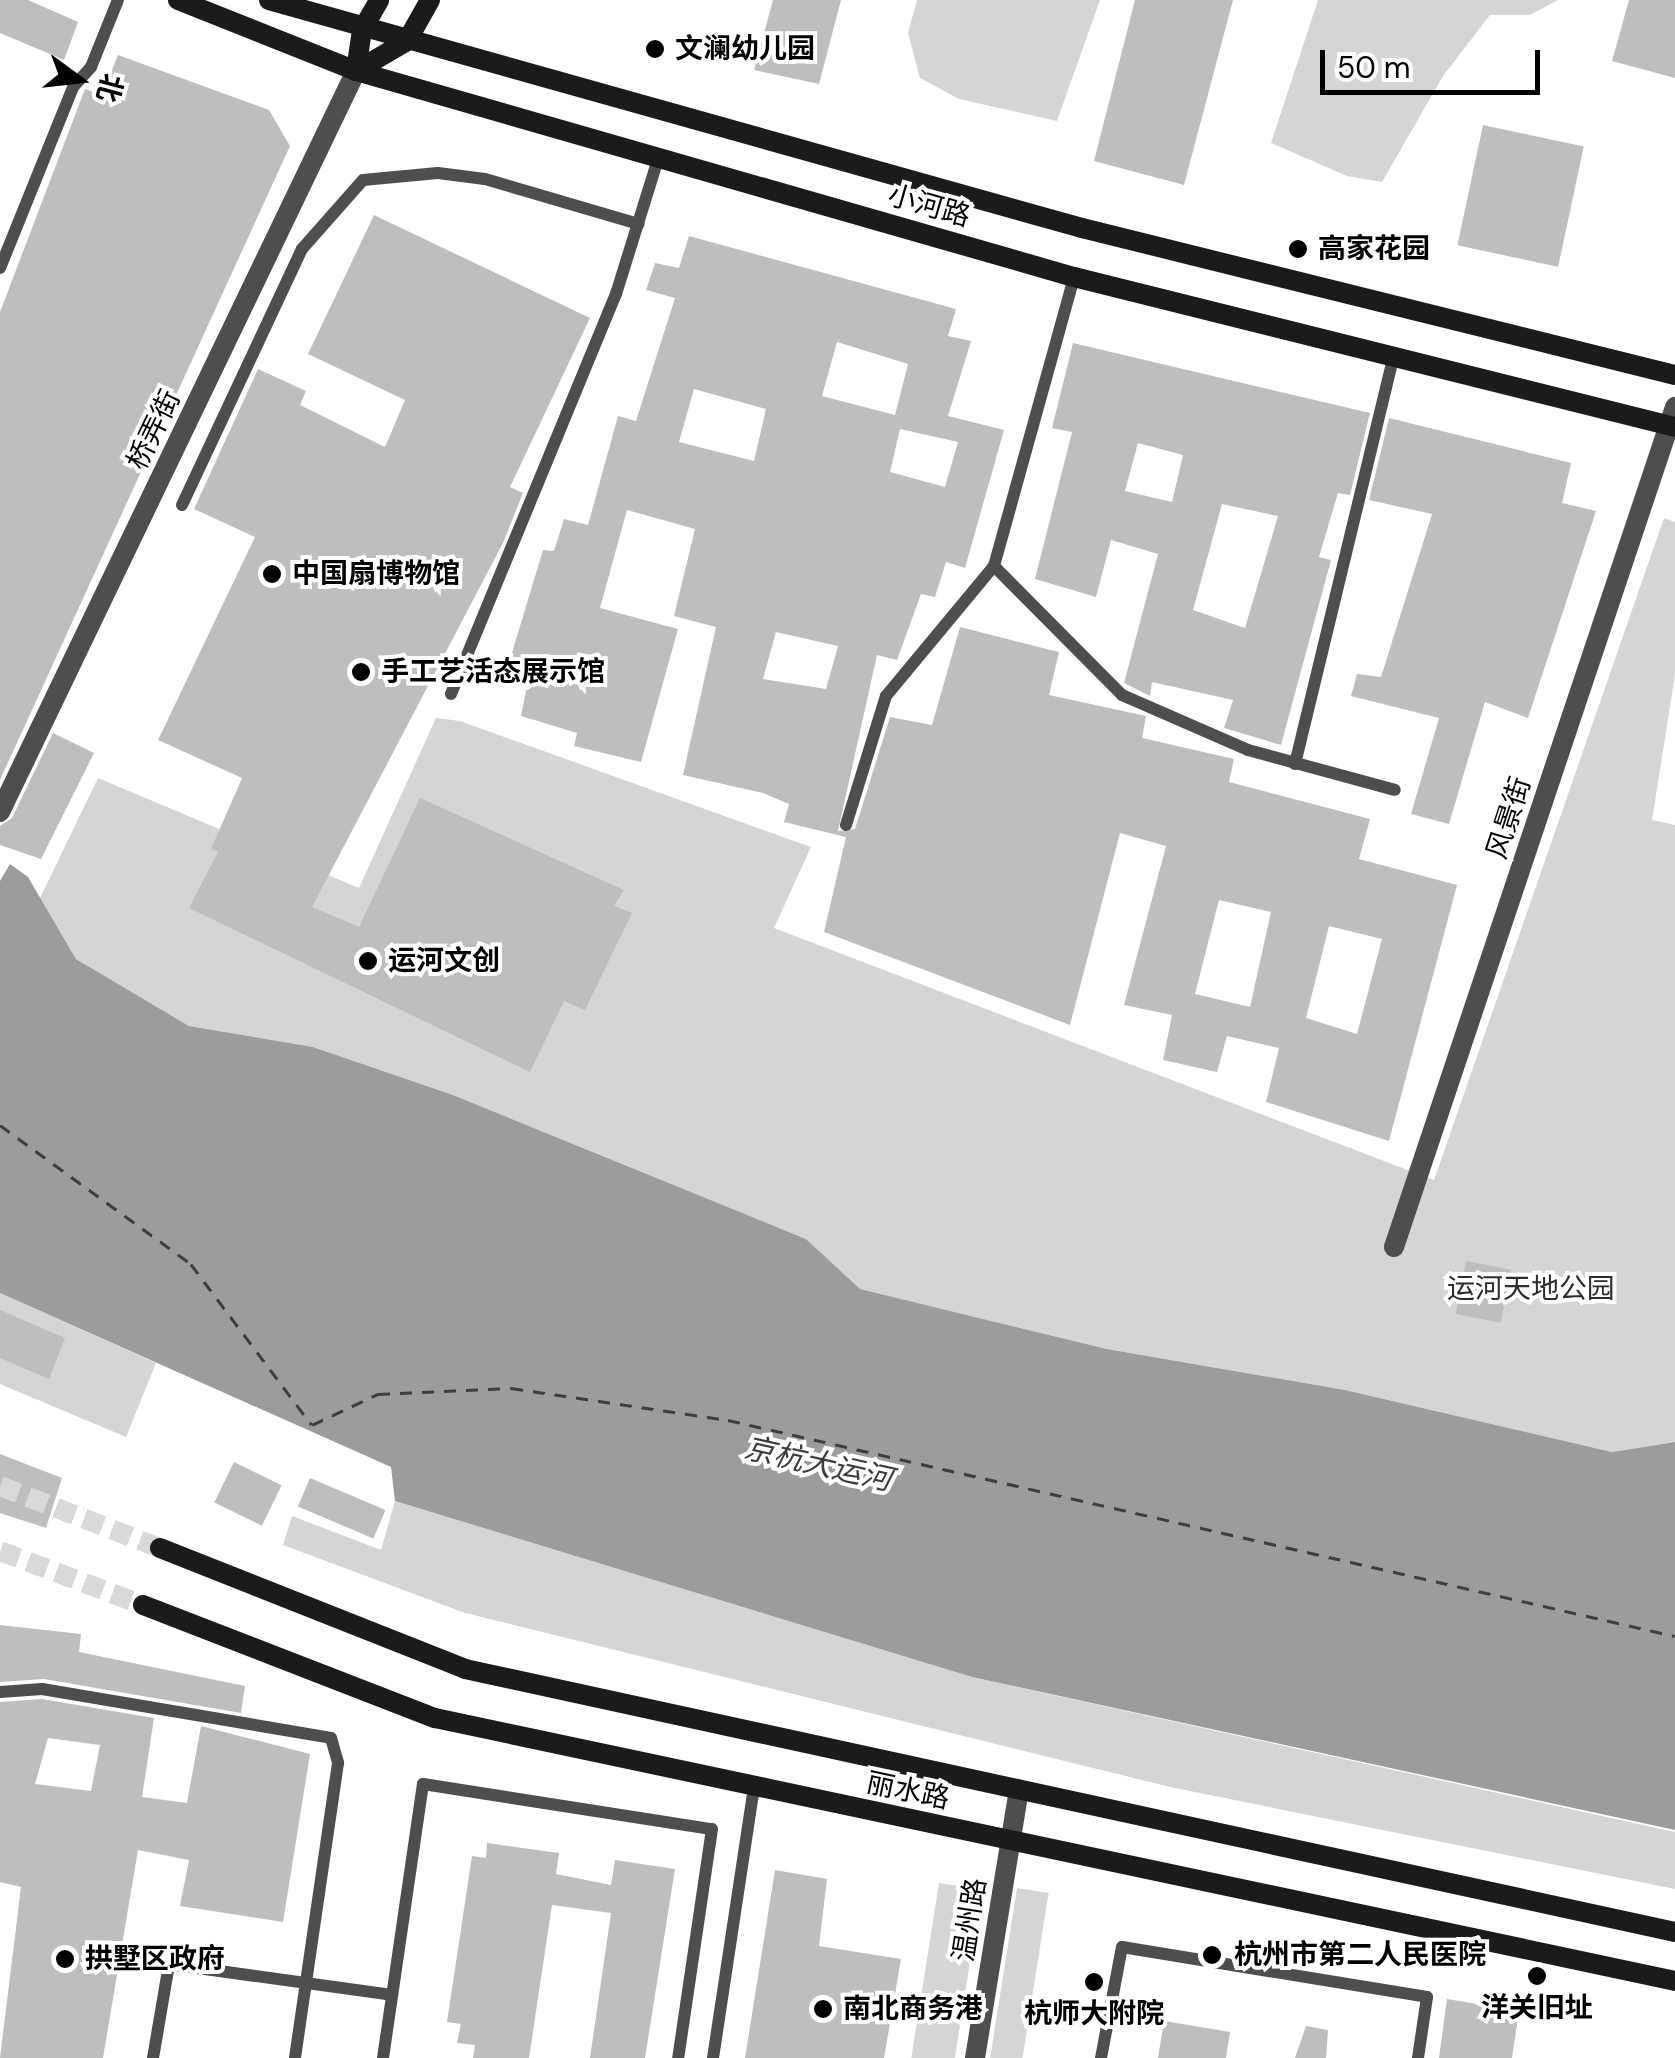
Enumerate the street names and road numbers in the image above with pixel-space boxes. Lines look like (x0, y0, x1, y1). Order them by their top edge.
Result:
street label: 小河路 (884, 178, 974, 234)
street label: 桥弄街 (120, 385, 188, 475)
street label: 风景街 (1480, 773, 1538, 863)
street label: 丽水路 (863, 1766, 953, 1816)
street label: 温州路 (947, 1876, 993, 1964)

